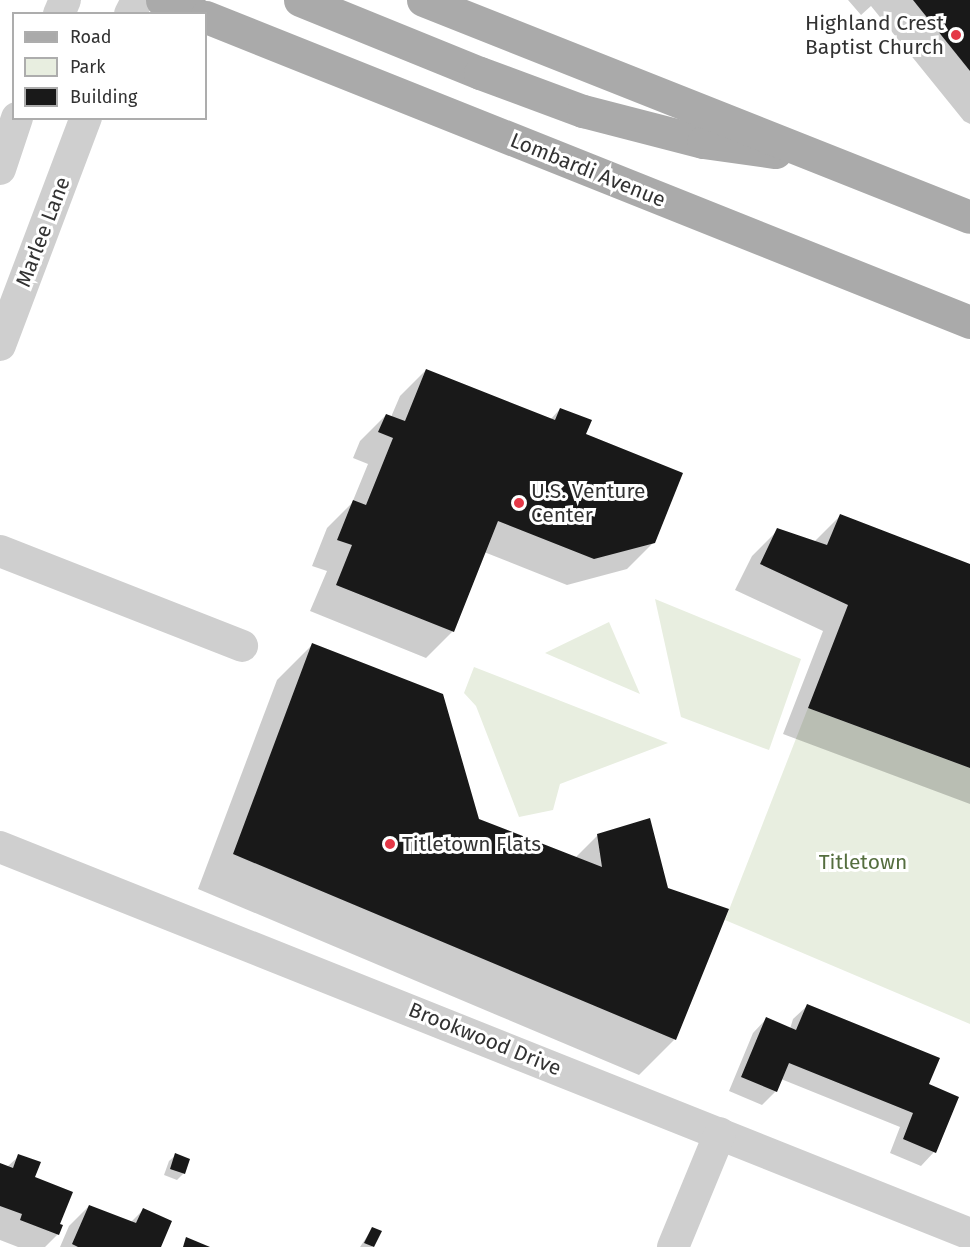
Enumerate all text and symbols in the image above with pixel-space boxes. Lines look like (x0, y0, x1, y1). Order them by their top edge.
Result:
place label: Highland Crest Baptist Church (805, 10, 944, 60)
legend (12, 12, 207, 120)
text: Road (70, 26, 112, 48)
marker: Highland Crest Baptist Church (949, 28, 963, 42)
text: Park (70, 56, 105, 78)
text: Building (70, 86, 137, 108)
street label: Lombardi Avenue (507, 127, 669, 213)
street label: Marlee Lane (10, 173, 76, 291)
place label: U.S. Venture Center (531, 478, 645, 528)
marker: U.S. Venture Center (512, 496, 526, 510)
place label: Titletown Flats (402, 831, 541, 857)
marker: Titletown Flats (383, 837, 397, 851)
park label: Titletown (819, 849, 907, 875)
street label: Brookwood Drive (405, 997, 565, 1081)

